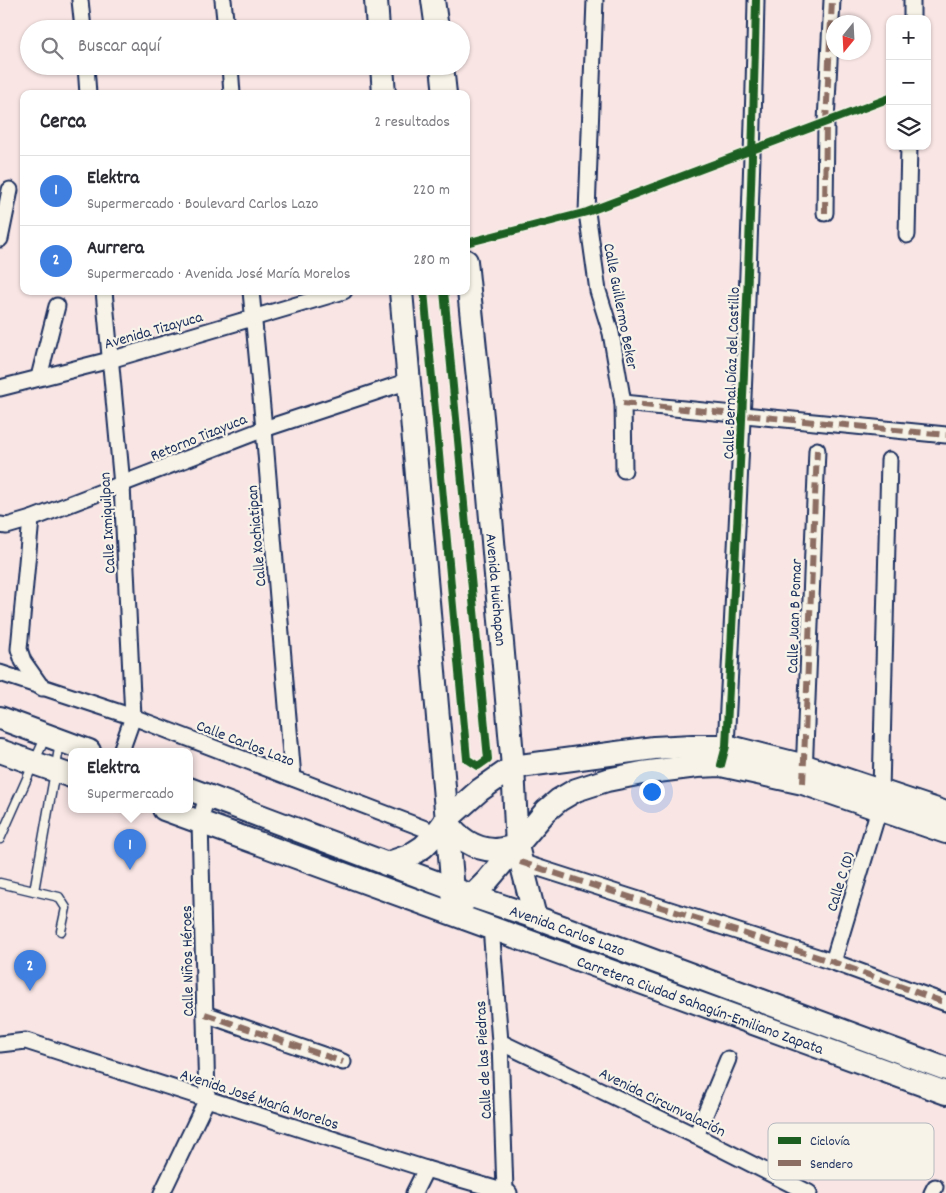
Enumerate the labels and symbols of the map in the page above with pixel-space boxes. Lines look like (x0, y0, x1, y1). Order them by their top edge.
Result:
north arrow (826, 15, 871, 60)
street label: Calle Guillermo Beker (596, 241, 643, 372)
street label: Calle Bernal Díaz del Castillo (718, 286, 747, 460)
street label: Avenida Tizayuca (102, 306, 206, 356)
street label: Retorno Tizayuca (147, 408, 251, 468)
street label: Calle Ixmiquilpan (94, 472, 123, 574)
street label: Calle Xochiatipan (242, 484, 273, 587)
street label: Avenida Huichapan (478, 532, 511, 647)
street label: Calle Juan B Pomar (782, 558, 809, 674)
street label: Calle Carlos Lazo (193, 715, 298, 774)
your location (639, 779, 665, 805)
pin: 1 (114, 829, 146, 870)
street label: Calle C (D) (821, 849, 861, 915)
street label: Avenida Carlos Lazo (506, 900, 628, 963)
street label: Calle Niños Héroes (176, 905, 201, 1017)
pin: 2 (14, 950, 46, 991)
street label: Carretera Ciudad Sahagún-Emiliano Zapata (573, 951, 827, 1062)
street label: Calle de las Piedras (470, 1000, 499, 1120)
street label: Avenida Circunvalación (595, 1063, 729, 1144)
street label: Avenida José María Morelos (177, 1064, 342, 1137)
legend (768, 1123, 934, 1180)
text: Ciclovía (810, 1132, 850, 1152)
text: Sendero (810, 1155, 853, 1175)

